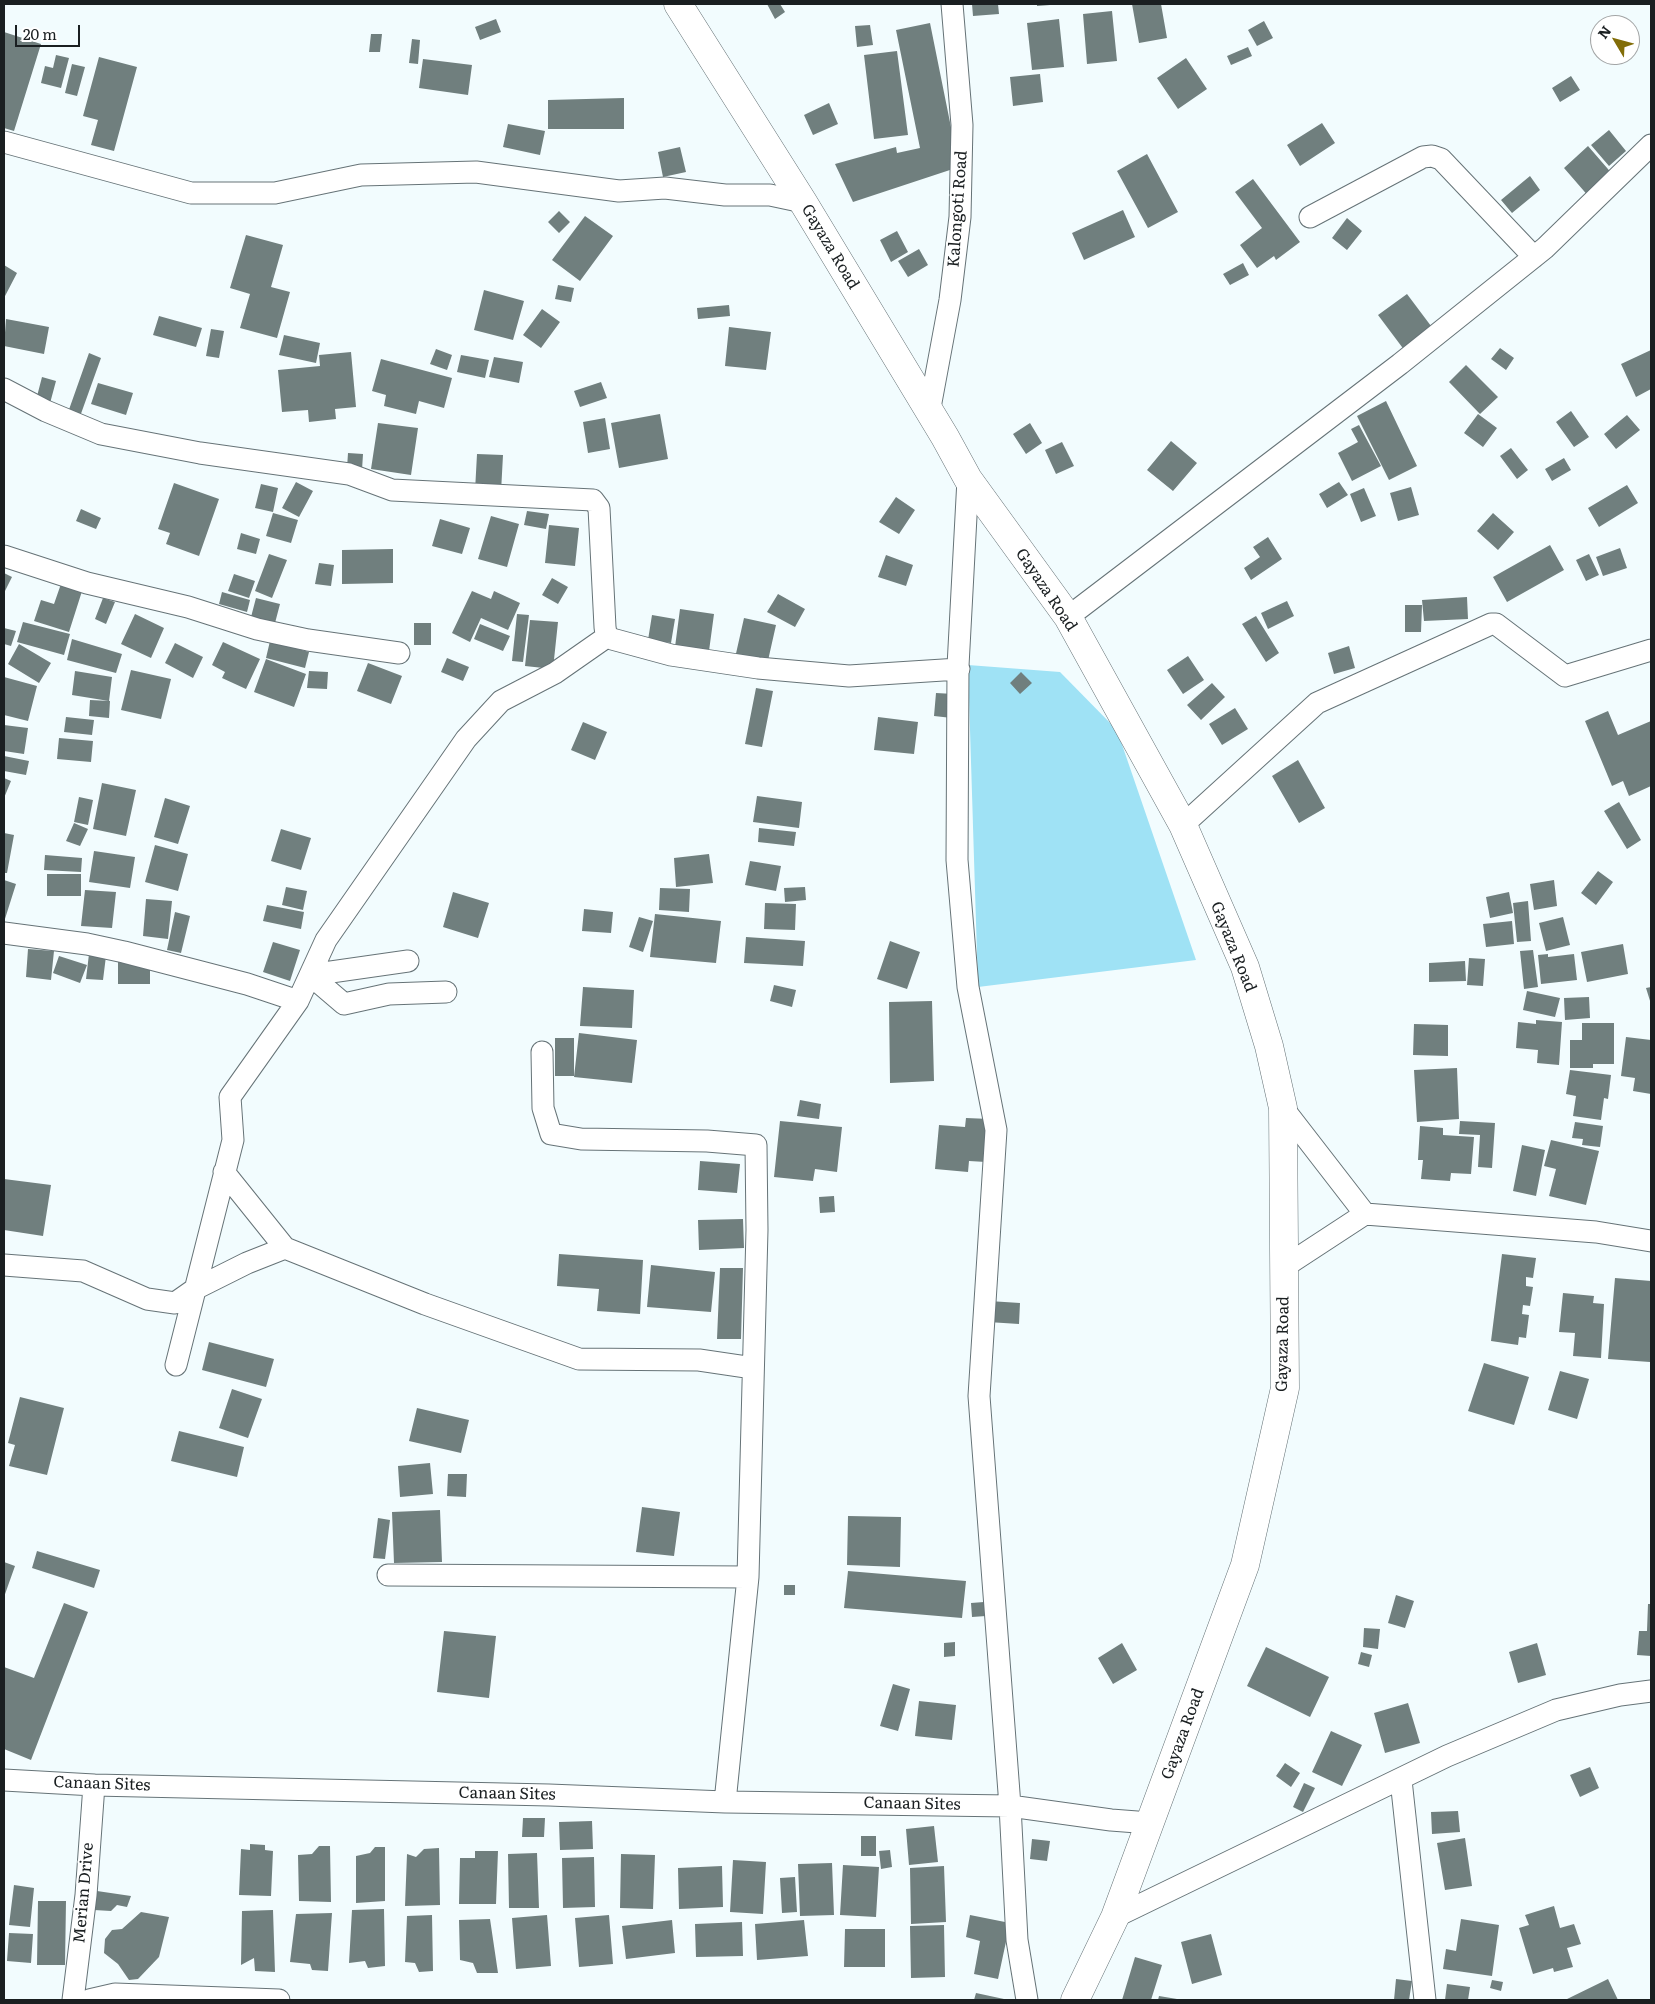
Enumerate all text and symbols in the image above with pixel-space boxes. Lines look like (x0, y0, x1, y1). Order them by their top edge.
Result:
scale bar (18, 15, 82, 47)
north arrow (1590, 15, 1640, 65)
text: N (1592, 21, 1615, 42)
text: 20 m (23, 22, 57, 45)
street label: Kalongoti Road (944, 150, 972, 268)
street label: Gayaza Road (797, 201, 863, 293)
street label: Gayaza Road (1011, 545, 1081, 635)
street label: Gayaza Road (1206, 899, 1260, 995)
street label: Gayaza Road (1273, 1296, 1293, 1392)
street label: Gayaza Road (1158, 1686, 1208, 1782)
street label: Canaan Sites (53, 1773, 151, 1795)
street label: Canaan Sites (458, 1784, 556, 1804)
street label: Canaan Sites (863, 1794, 961, 1814)
street label: Merian Drive (70, 1842, 98, 1944)

